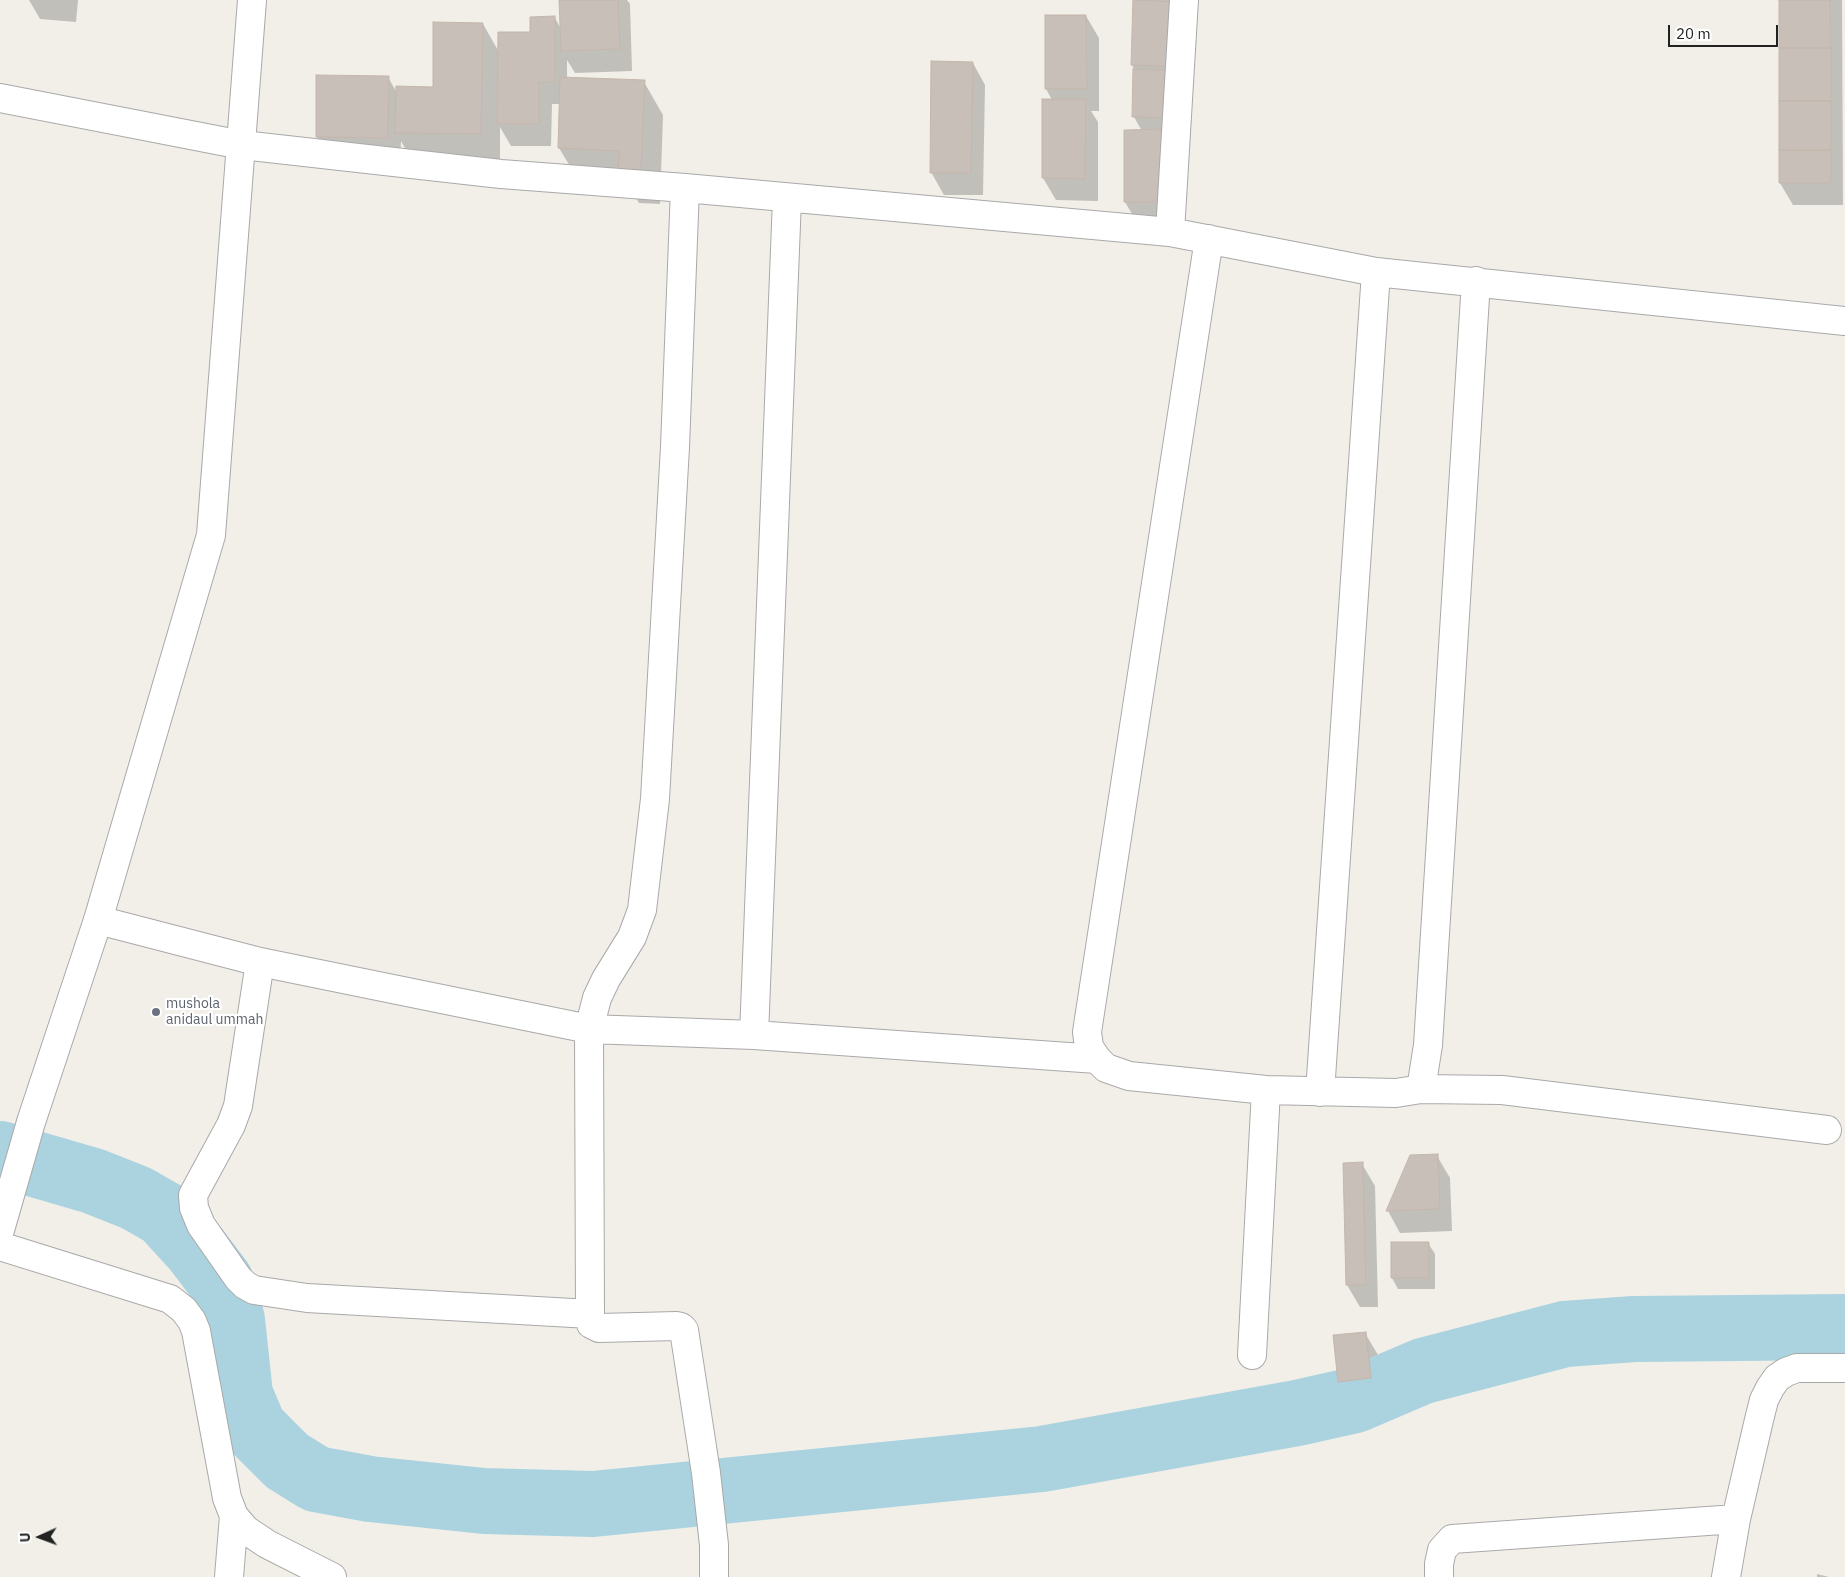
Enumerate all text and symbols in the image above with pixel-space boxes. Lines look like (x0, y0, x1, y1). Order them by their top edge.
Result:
scale bar (1670, 15, 1780, 47)
text: 20 m (1676, 24, 1711, 43)
place label: mushola anidaul ummah (166, 996, 263, 1028)
marker: mushola anidaul ummah (150, 1006, 162, 1018)
north arrow (15, 1512, 65, 1562)
text: U (16, 1532, 34, 1543)

